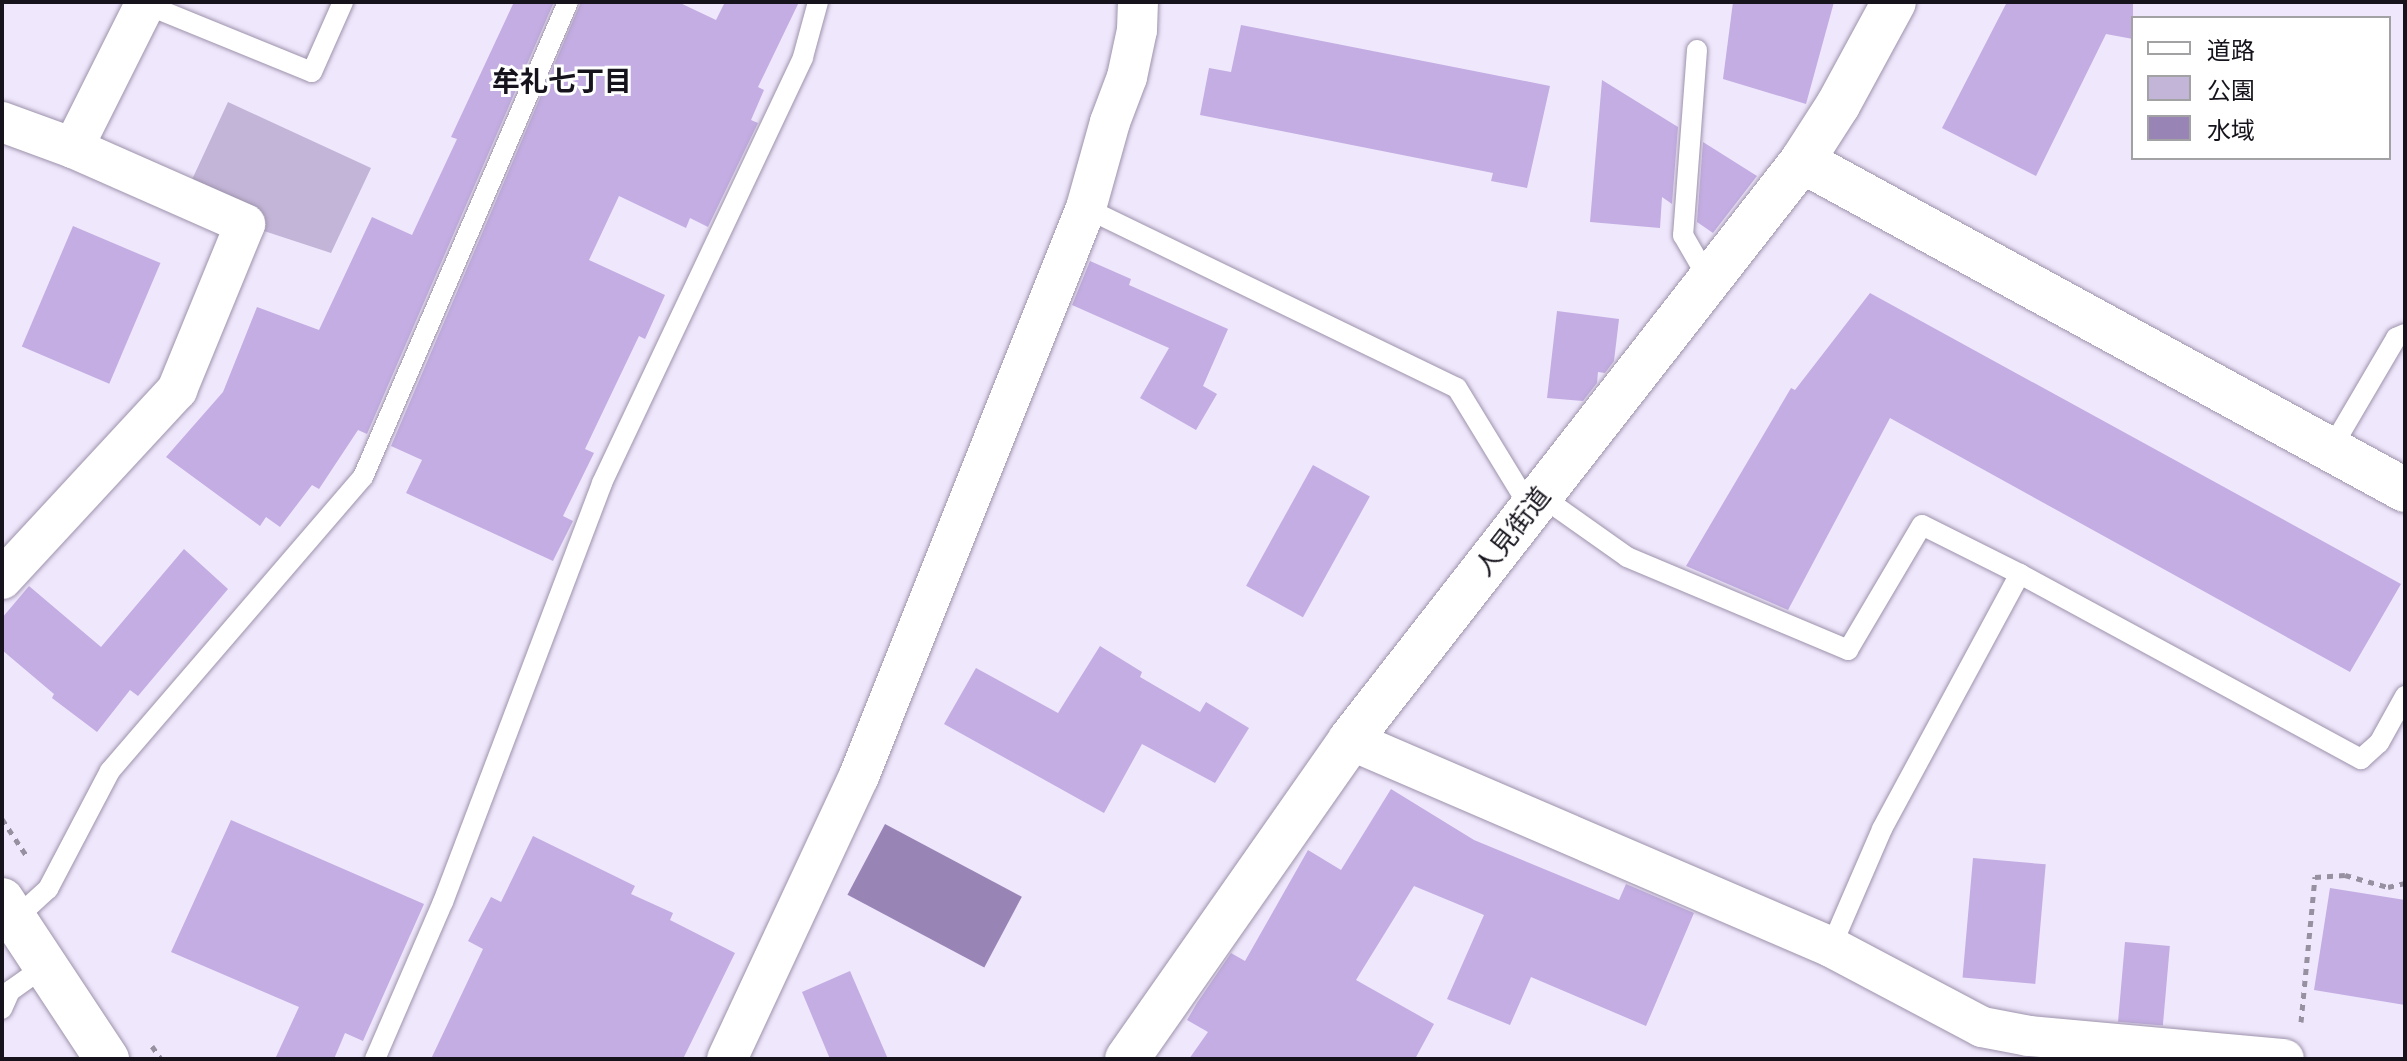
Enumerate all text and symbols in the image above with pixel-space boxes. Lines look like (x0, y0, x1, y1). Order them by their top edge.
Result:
legend (2131, 16, 2391, 160)
text: 道路 (2207, 37, 2255, 66)
district label: 牟礼七丁目 (492, 65, 632, 99)
text: 公園 (2207, 77, 2255, 106)
text: 水域 (2207, 117, 2255, 146)
street label: 人見街道 (1469, 481, 1557, 583)

